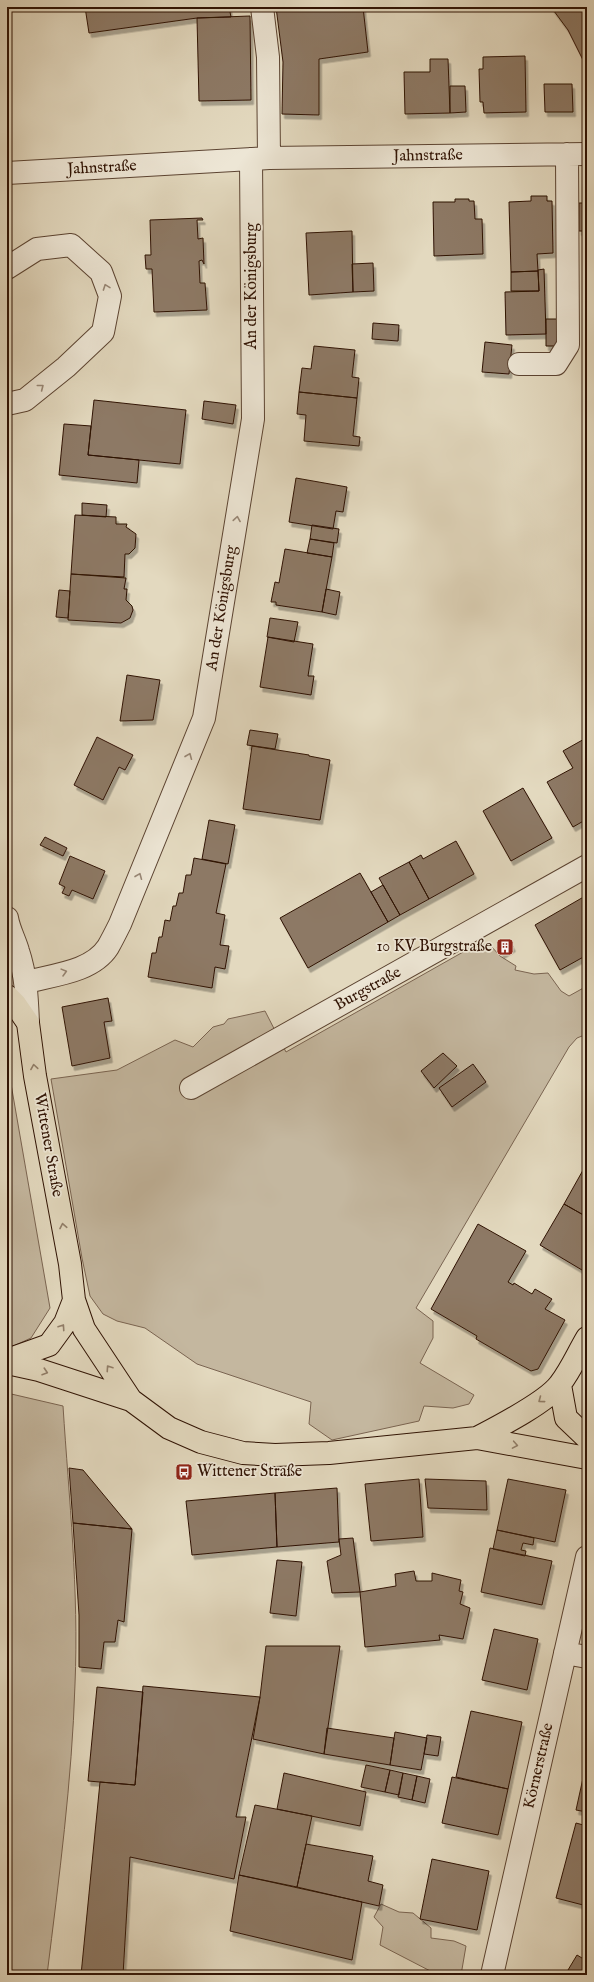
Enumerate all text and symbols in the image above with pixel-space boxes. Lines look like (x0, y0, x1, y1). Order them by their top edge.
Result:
street label: Jahnstraße (391, 145, 463, 167)
street label: Jahnstraße (65, 156, 137, 180)
street label: An der Königsburg (242, 222, 262, 350)
one-way arrow (103, 283, 111, 290)
one-way arrow (37, 385, 44, 392)
one-way arrow (232, 516, 240, 522)
street label: An der Königsburg (202, 544, 242, 673)
one-way arrow (184, 752, 192, 760)
one-way arrow (135, 872, 143, 879)
place label: 10 KV Burgstraße (376, 937, 492, 957)
building icon: 10 KV Burgstraße (495, 937, 515, 957)
street label: Burgstraße (331, 963, 405, 1015)
one-way arrow (60, 968, 67, 977)
one-way arrow (30, 1064, 39, 1070)
street label: Wittener Straße (29, 1091, 67, 1199)
one-way arrow (59, 1223, 68, 1229)
one-way arrow (57, 1324, 65, 1331)
one-way arrow (107, 1365, 114, 1372)
one-way arrow (41, 1367, 48, 1376)
one-way arrow (538, 1395, 545, 1402)
one-way arrow (512, 1440, 518, 1448)
bus stop icon: Wittener Straße (174, 1462, 194, 1482)
place label: Wittener Straße (197, 1462, 302, 1482)
street label: Körnerstraße (519, 1721, 559, 1811)

